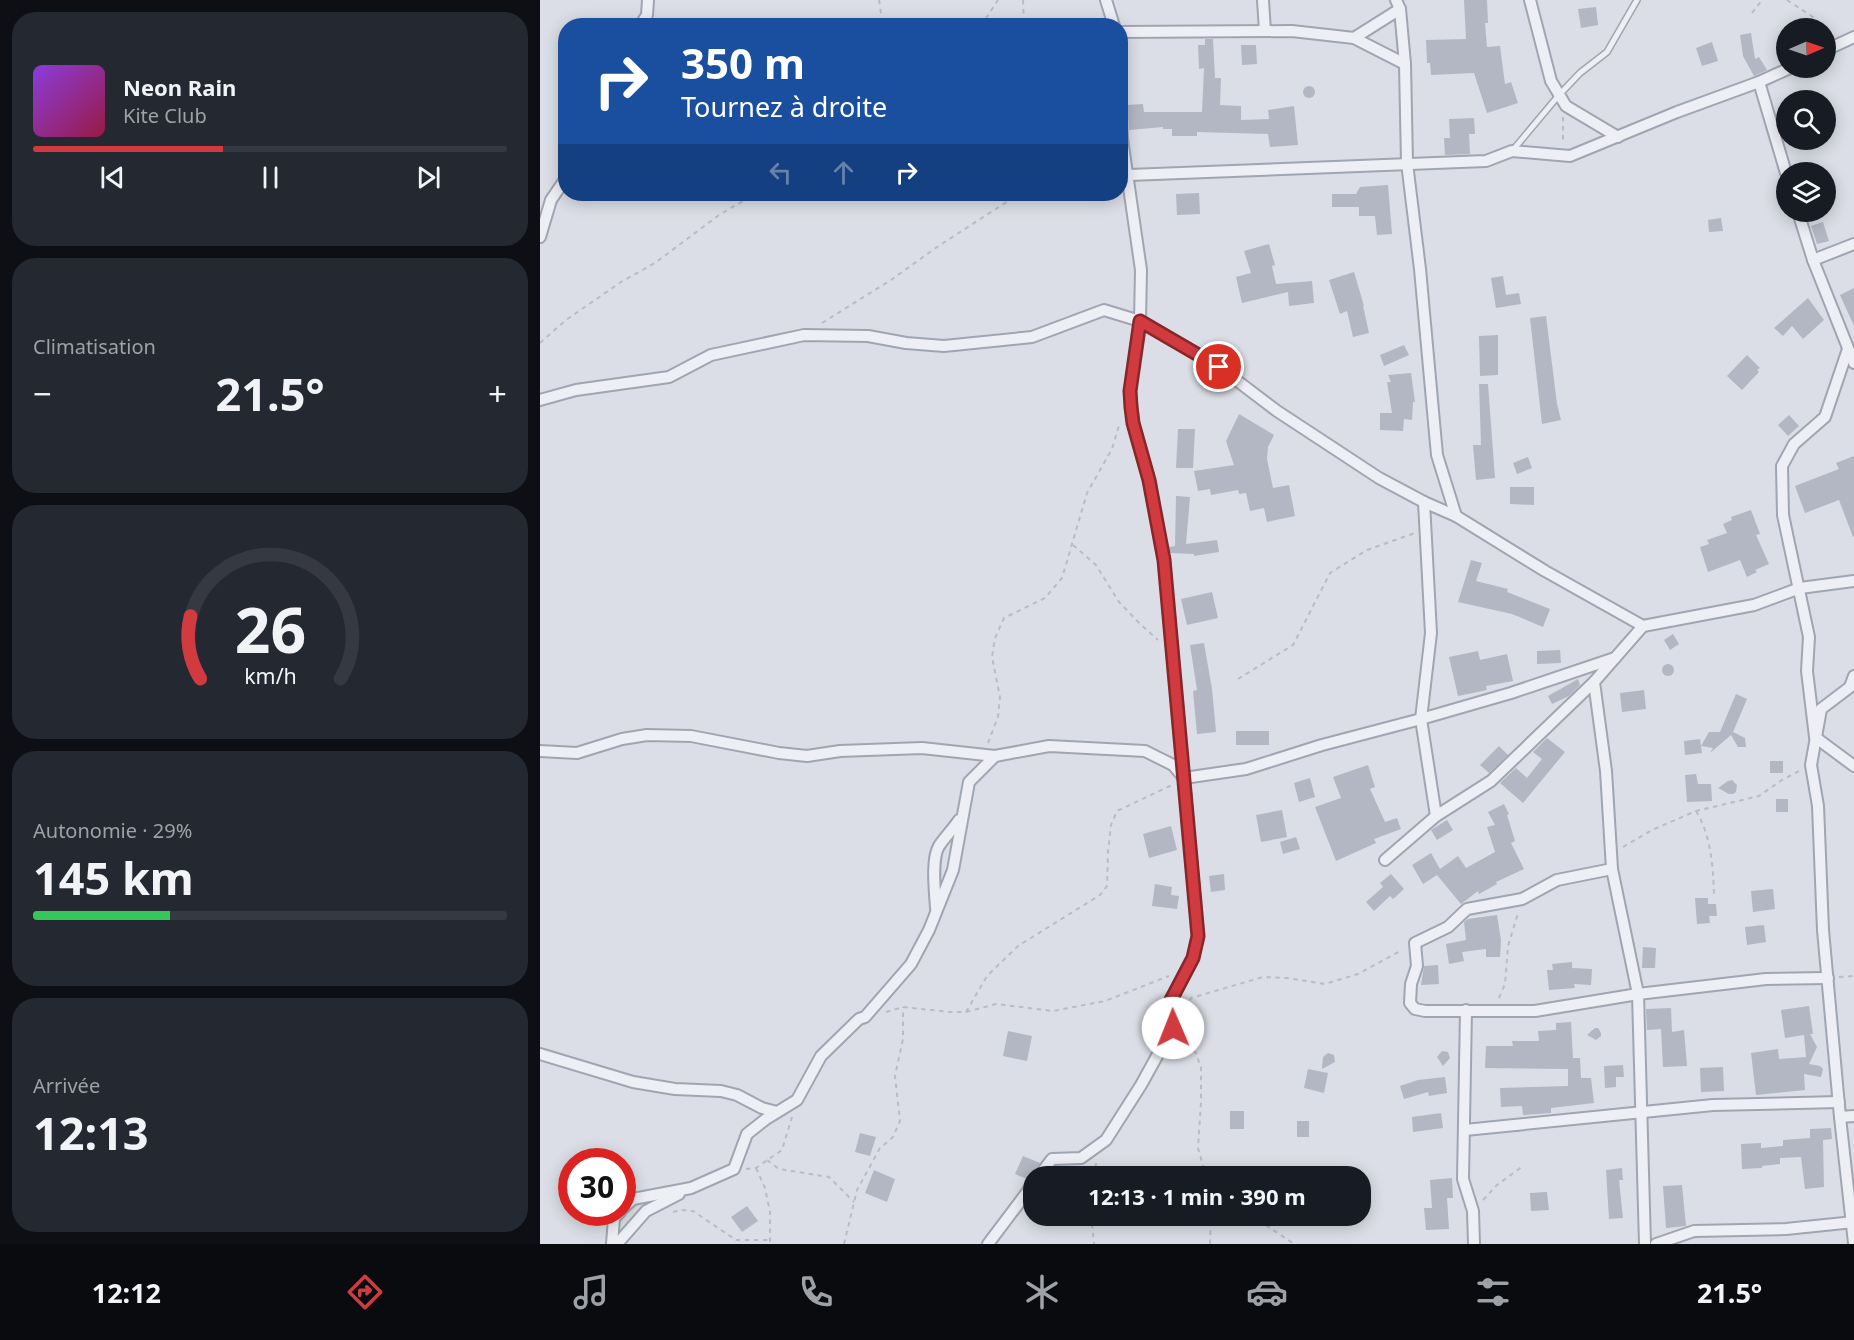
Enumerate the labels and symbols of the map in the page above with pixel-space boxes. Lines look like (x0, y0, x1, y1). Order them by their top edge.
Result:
north arrow (1776, 18, 1836, 78)
pin (1193, 341, 1244, 392)
position arrow (1141, 996, 1205, 1060)
speed limit sign: 30 (558, 1148, 636, 1226)

